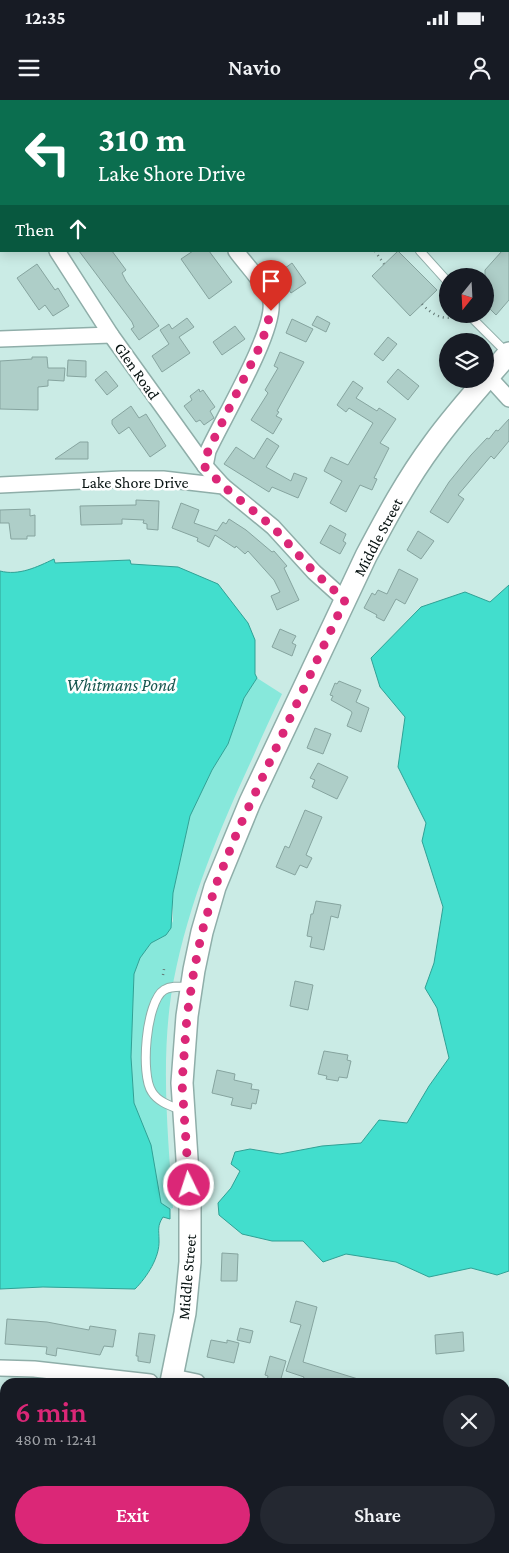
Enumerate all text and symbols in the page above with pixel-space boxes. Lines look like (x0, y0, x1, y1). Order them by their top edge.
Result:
text: 12:35 (25, 7, 66, 28)
icon: menu (15, 54, 43, 82)
icon: person (466, 54, 494, 82)
text: Navio (228, 55, 281, 80)
icon: left (15, 120, 80, 185)
text: 310 m (98, 120, 186, 159)
text: Lake Shore Drive (98, 161, 245, 186)
icon: ahead (64, 215, 92, 243)
text: Then (15, 219, 54, 240)
pin (250, 260, 292, 311)
icon: arrive (257, 267, 285, 295)
north arrow (439, 268, 494, 322)
map controls (439, 268, 494, 388)
button: layers (439, 333, 494, 388)
street label: Glen Road (111, 339, 163, 403)
street label: Lake Shore Drive (81, 474, 189, 491)
street label: Middle Street (350, 494, 406, 579)
water label: Whitmans Pond (66, 675, 176, 695)
position arrow (162, 1158, 214, 1210)
street label: Middle Street (175, 1233, 199, 1321)
text: 6 min (15, 1395, 87, 1428)
button: close (443, 1395, 495, 1447)
text: 480 m · 12:41 (15, 1431, 97, 1448)
button: Exit (15, 1486, 250, 1544)
button: Share (260, 1486, 495, 1544)

